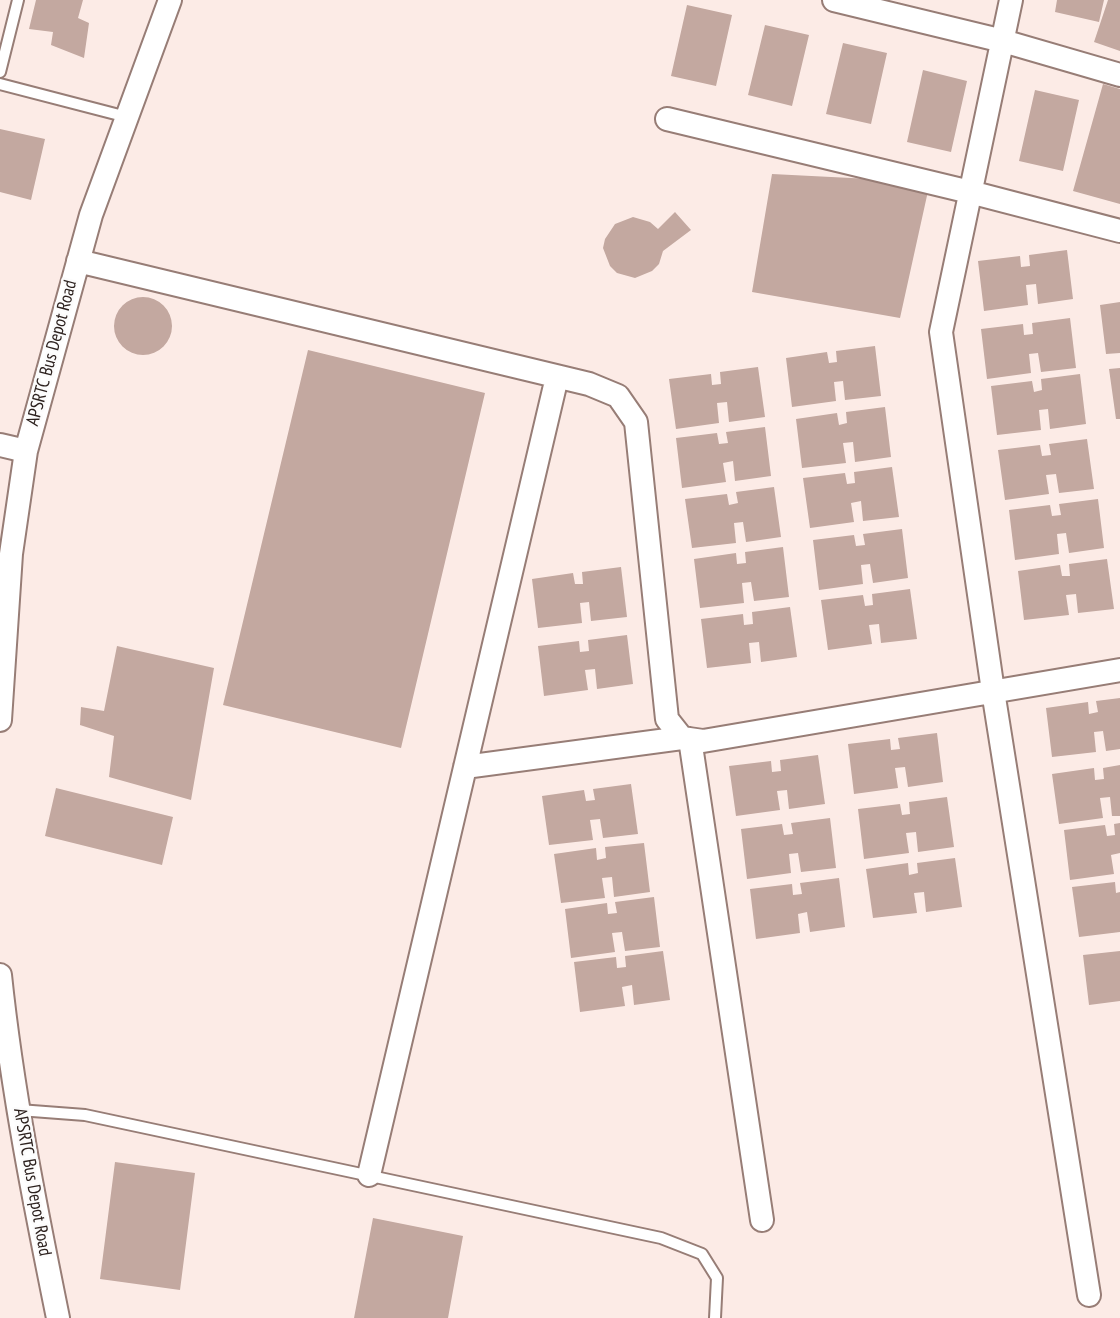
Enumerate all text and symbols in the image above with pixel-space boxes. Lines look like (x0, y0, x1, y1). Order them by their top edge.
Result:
street label: APSRTC Bus Depot Road (22, 278, 82, 428)
street label: APSRTC Bus Depot Road (8, 1106, 56, 1258)

